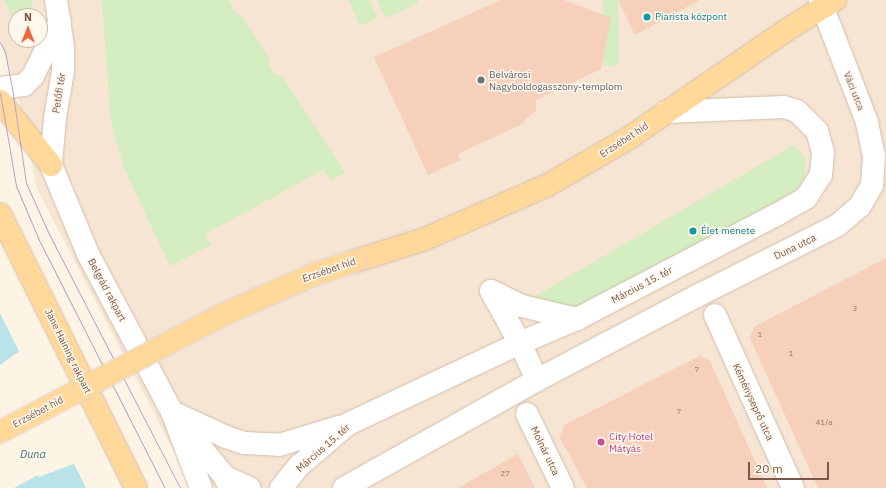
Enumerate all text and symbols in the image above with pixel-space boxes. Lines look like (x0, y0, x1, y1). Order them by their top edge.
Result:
north arrow (8, 8, 48, 48)
text: N (24, 10, 32, 24)
place label: Piarista központ (655, 11, 727, 23)
marker: Piarista központ (642, 12, 652, 22)
place label: Belvárosi Nagyboldogasszony-templom (489, 68, 623, 92)
street label: Váci utca (841, 70, 867, 112)
street label: Petőfi tér (50, 72, 68, 114)
marker: Belvárosi Nagyboldogasszony-templom (476, 75, 486, 85)
street label: Erzsébet híd (597, 120, 651, 160)
place label: Élet menete (701, 225, 755, 237)
marker: Élet menete (688, 226, 698, 236)
street label: Duna utca (772, 232, 818, 262)
street label: Erzsébet híd (301, 255, 357, 285)
street label: Belgrád rakpart (85, 256, 129, 324)
street label: Március 15. tér (610, 264, 674, 306)
house number: 3 (853, 304, 857, 314)
street label: Jane Haining rakpart (42, 307, 94, 395)
house number: 1 (758, 330, 762, 340)
house number: 1 (789, 349, 793, 359)
street label: Kéményseprő utca (730, 362, 776, 442)
house number: 7 (695, 365, 699, 375)
street label: Erzsébet híd (11, 394, 65, 430)
house number: 7 (677, 407, 681, 417)
house number: 41/a (816, 418, 832, 428)
street label: Március 15. tér (294, 421, 352, 475)
street label: Molnár utca (528, 425, 562, 477)
place label: City Hotel Mátyás (609, 430, 653, 454)
marker: City Hotel Mátyás (596, 437, 606, 447)
water label: Duna (20, 447, 46, 461)
scale bar (750, 454, 831, 480)
text: 20 m (755, 461, 783, 476)
house number: 27 (500, 469, 510, 479)

